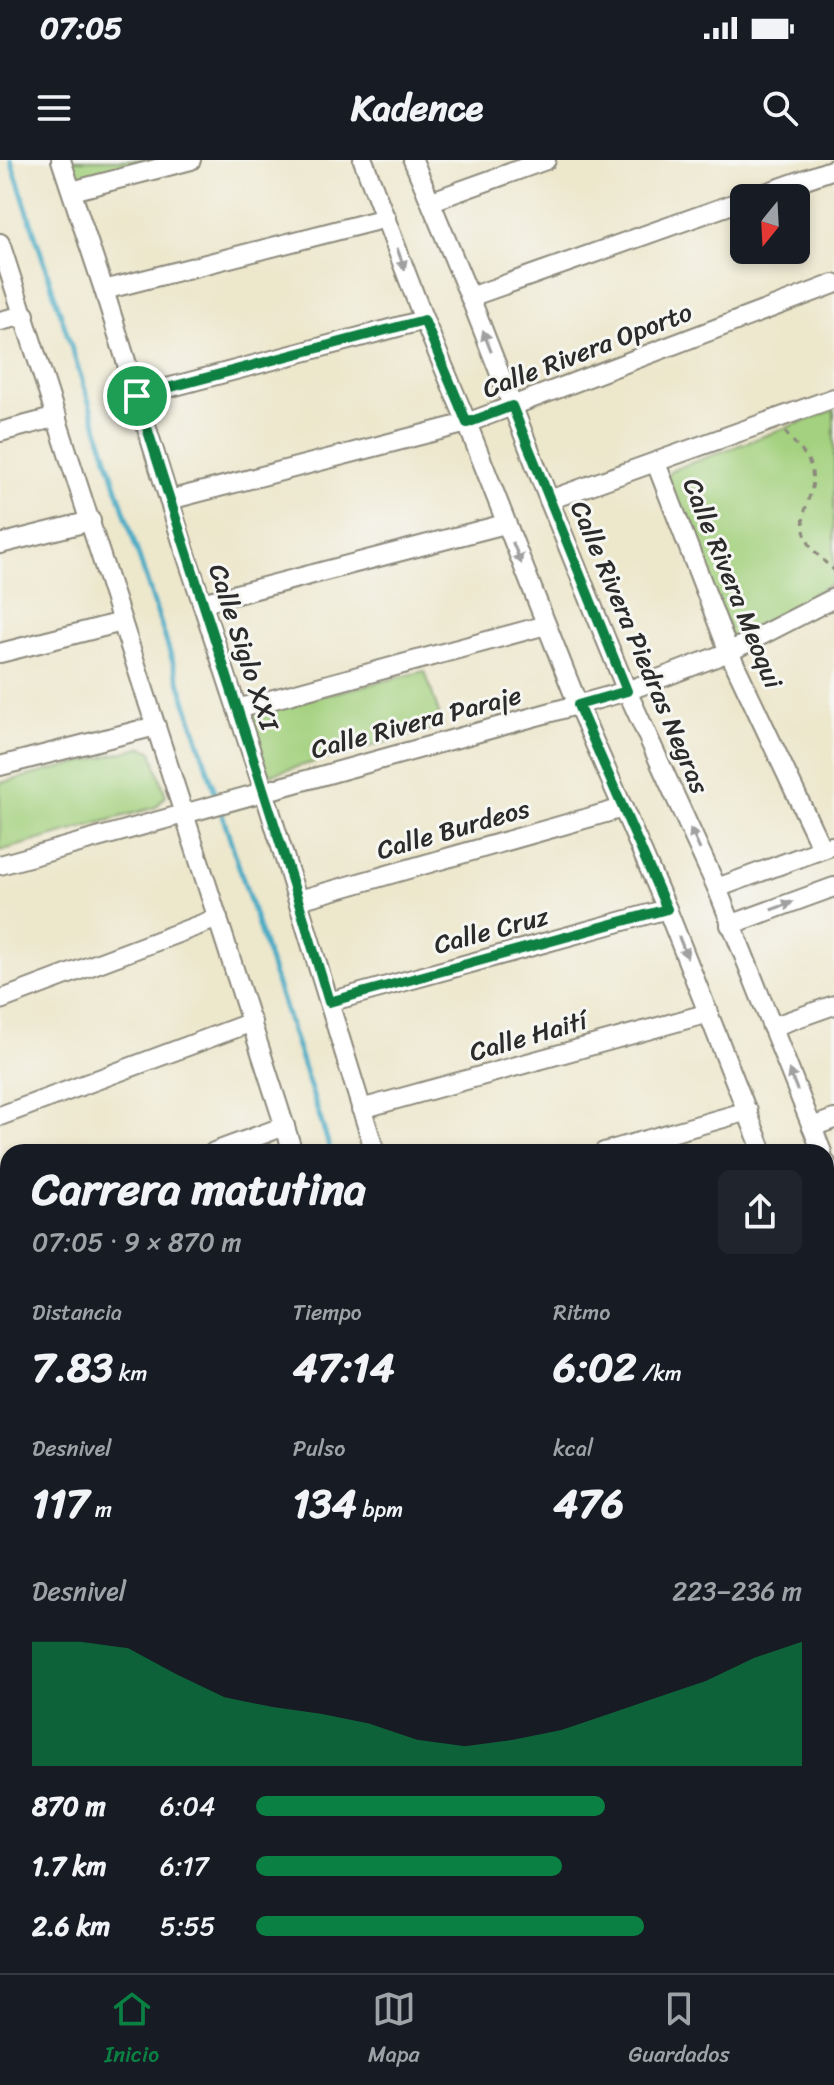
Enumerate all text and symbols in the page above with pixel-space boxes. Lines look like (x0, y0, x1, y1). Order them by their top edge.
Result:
text: 07:05 (40, 1, 122, 55)
text: Kadence (351, 76, 483, 140)
icon: menu (32, 86, 76, 130)
icon: search (758, 86, 802, 130)
north arrow (730, 184, 810, 264)
map controls (730, 184, 810, 264)
one-way arrow (396, 247, 408, 271)
street label: Calle Rivera Oporto (475, 289, 699, 411)
one-way arrow (480, 329, 493, 353)
pin (103, 362, 171, 430)
icon: arrive (115, 374, 159, 418)
street label: Calle Rivera Meoqui (670, 471, 797, 696)
street label: Calle Rivera Piedras Negras (557, 493, 723, 802)
one-way arrow (511, 541, 524, 565)
street label: Calle Siglo XXI (195, 558, 293, 738)
street label: Calle Rivera Paraje (305, 672, 527, 772)
street label: Calle Burdeos (371, 785, 535, 873)
one-way arrow (688, 827, 701, 851)
street label: Calle Cruz (428, 892, 554, 967)
one-way arrow (770, 899, 794, 912)
one-way arrow (676, 935, 689, 959)
street label: Calle Haití (464, 997, 595, 1075)
one-way arrow (786, 1068, 799, 1092)
text: Carrera matutina (32, 1150, 366, 1228)
button: share (718, 1170, 802, 1254)
text: 07:05 · 9 × 870 m (32, 1219, 242, 1265)
text: Distancia (32, 1293, 122, 1332)
text: Tiempo (293, 1293, 362, 1332)
text: Ritmo (553, 1293, 610, 1332)
text: 7.83 (32, 1332, 113, 1403)
text: 47:14 (293, 1332, 395, 1403)
text: 6:02 (553, 1332, 637, 1403)
text: km (113, 1354, 147, 1393)
text: /km (637, 1354, 682, 1393)
text: Desnivel (32, 1429, 112, 1468)
text: Pulso (293, 1429, 345, 1468)
text: kcal (553, 1429, 593, 1468)
text: 117 (32, 1468, 89, 1539)
text: 134 (293, 1468, 357, 1539)
text: 476 (553, 1468, 624, 1539)
text: m (89, 1490, 112, 1529)
text: bpm (357, 1490, 403, 1529)
text: Desnivel (32, 1568, 126, 1614)
text: 223–236 m (672, 1568, 802, 1614)
text: 870 m (32, 1783, 106, 1829)
text: 6:04 (160, 1783, 215, 1829)
text: 1.7 km (32, 1843, 106, 1889)
text: 6:17 (160, 1843, 209, 1889)
text: 2.6 km (32, 1903, 110, 1949)
text: 5:55 (160, 1903, 216, 1949)
tab: Inicio (104, 1987, 159, 2074)
tab: Mapa (368, 1987, 420, 2074)
tab: Guardados (628, 1987, 730, 2074)

